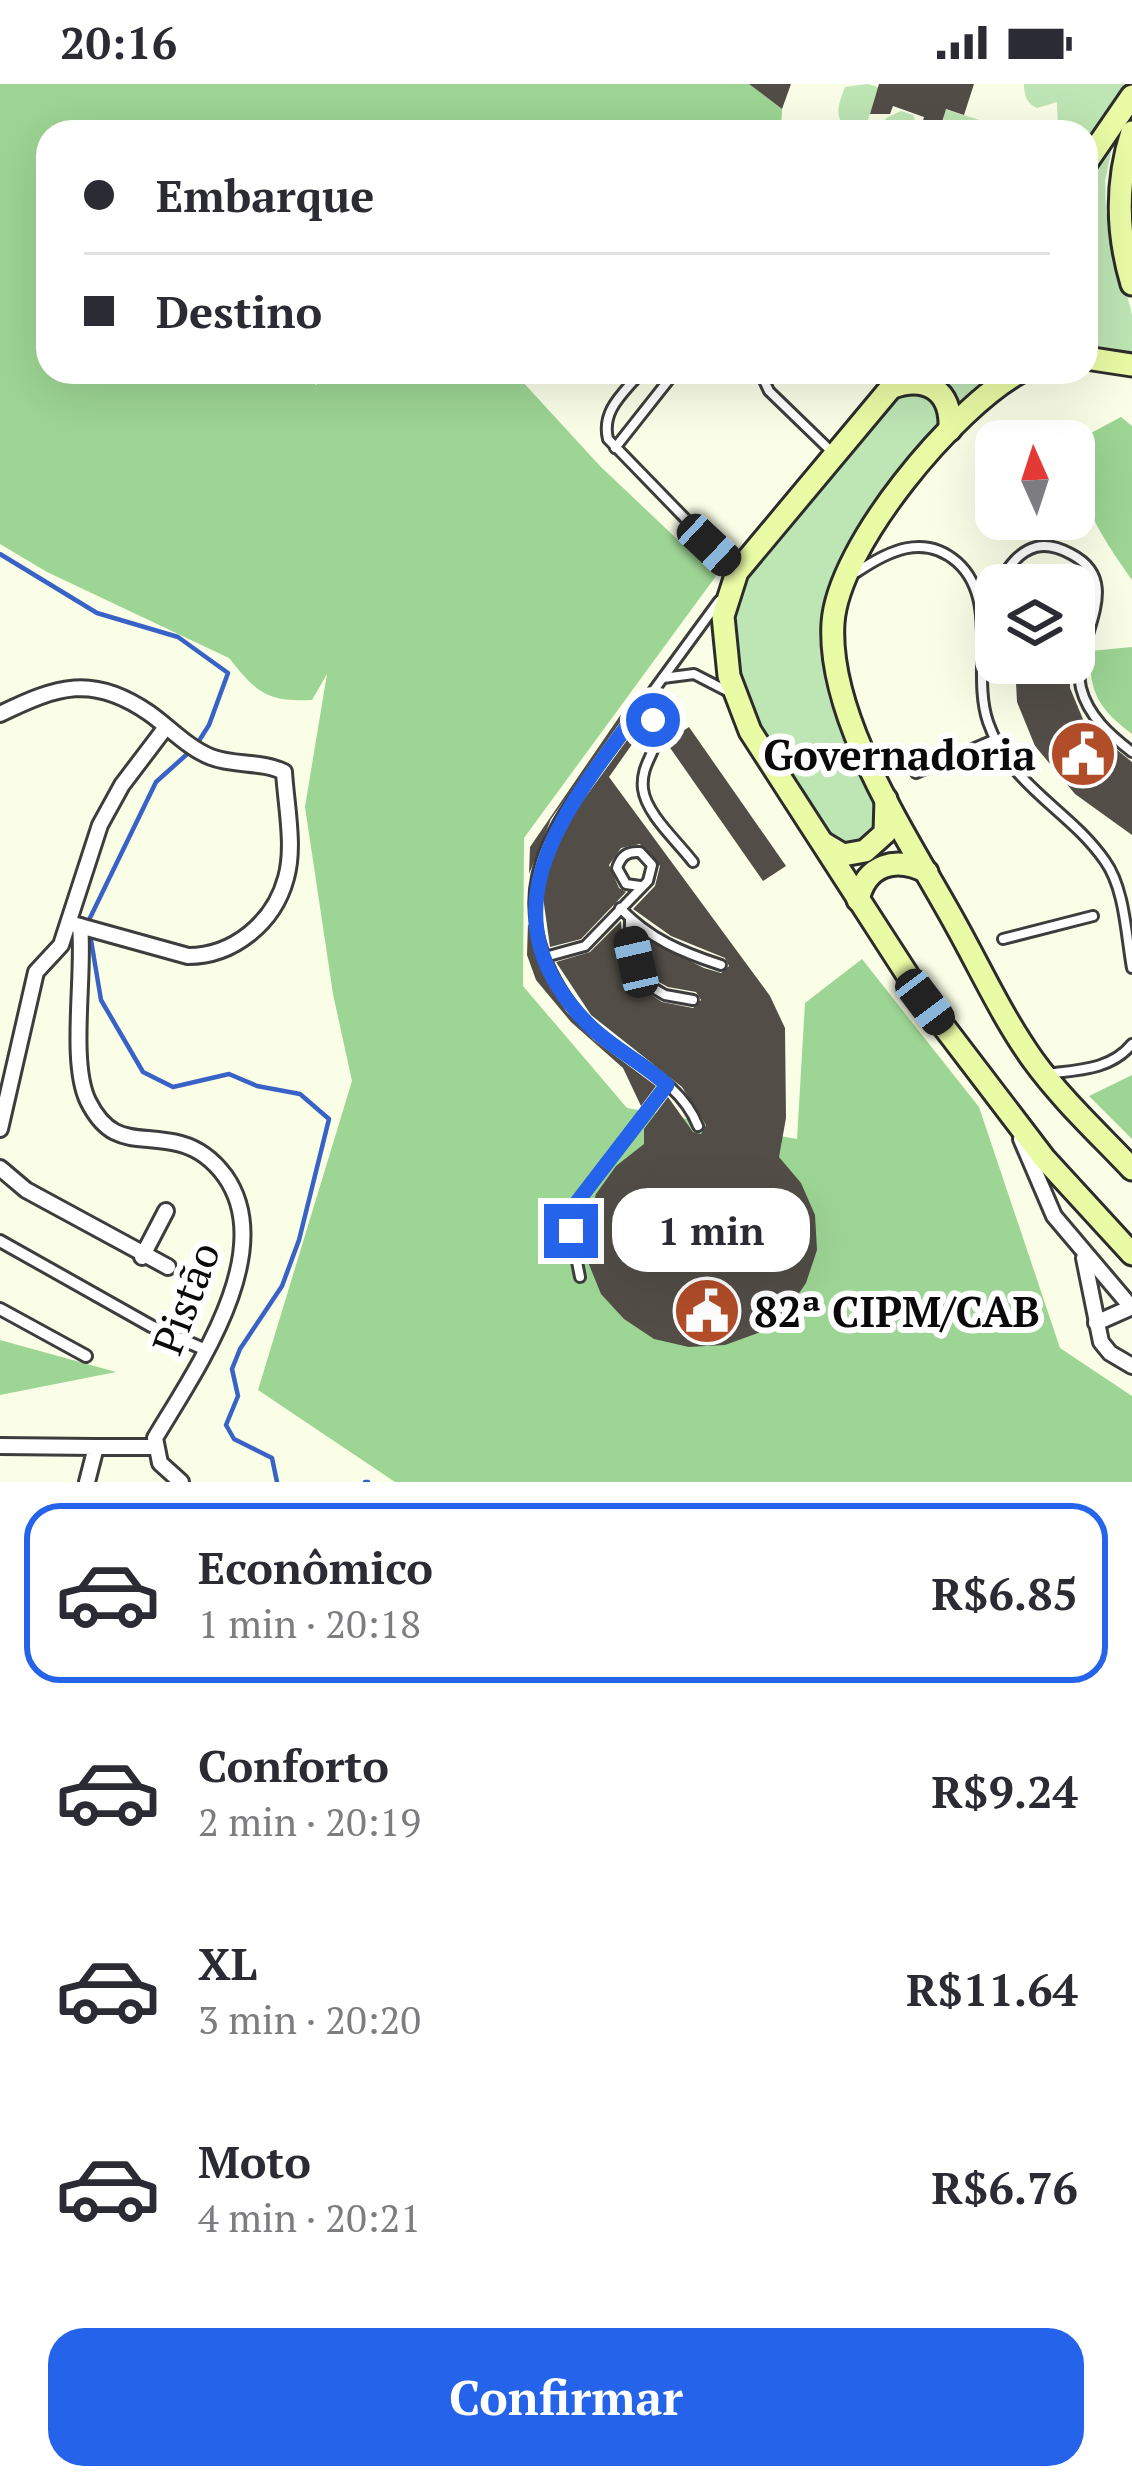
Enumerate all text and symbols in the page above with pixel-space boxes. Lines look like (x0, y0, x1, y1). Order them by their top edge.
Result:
text: 20:16 (60, 12, 177, 72)
text: Embarque (156, 165, 374, 225)
text: Destino (156, 281, 322, 341)
north arrow (975, 420, 1095, 540)
map controls (975, 420, 1095, 684)
car (670, 507, 748, 583)
button: layers (975, 564, 1095, 684)
route start (626, 693, 680, 747)
public building icon: Governadoria (1048, 719, 1118, 789)
place label: Governadoria (763, 726, 1036, 782)
car (610, 923, 662, 1001)
car (889, 962, 961, 1042)
callout: 1 min (613, 1189, 811, 1273)
route end (544, 1204, 598, 1258)
text: 1 min (658, 1204, 764, 1256)
street label: Pistão (138, 1234, 232, 1362)
public building icon: 82ª CIPM/CAB (672, 1276, 742, 1346)
place label: 82ª CIPM/CAB (754, 1283, 1040, 1339)
text: Econômico (198, 1537, 433, 1597)
icon: car (54, 1539, 162, 1647)
text: R$6.85 (932, 1563, 1078, 1623)
text: 1 min · 20:18 (198, 1597, 421, 1649)
text: Conforto (198, 1735, 389, 1795)
icon: car (54, 1737, 162, 1845)
text: R$9.24 (932, 1761, 1078, 1821)
text: 2 min · 20:19 (198, 1795, 421, 1847)
text: XL (198, 1933, 257, 1993)
icon: car (54, 1935, 162, 2043)
text: R$11.64 (906, 1959, 1078, 2019)
text: 3 min · 20:20 (198, 1993, 421, 2045)
text: Moto (198, 2131, 311, 2191)
icon: car (54, 2133, 162, 2241)
text: R$6.76 (932, 2157, 1078, 2217)
text: 4 min · 20:21 (198, 2191, 421, 2243)
button: Confirmar (48, 2328, 1084, 2466)

